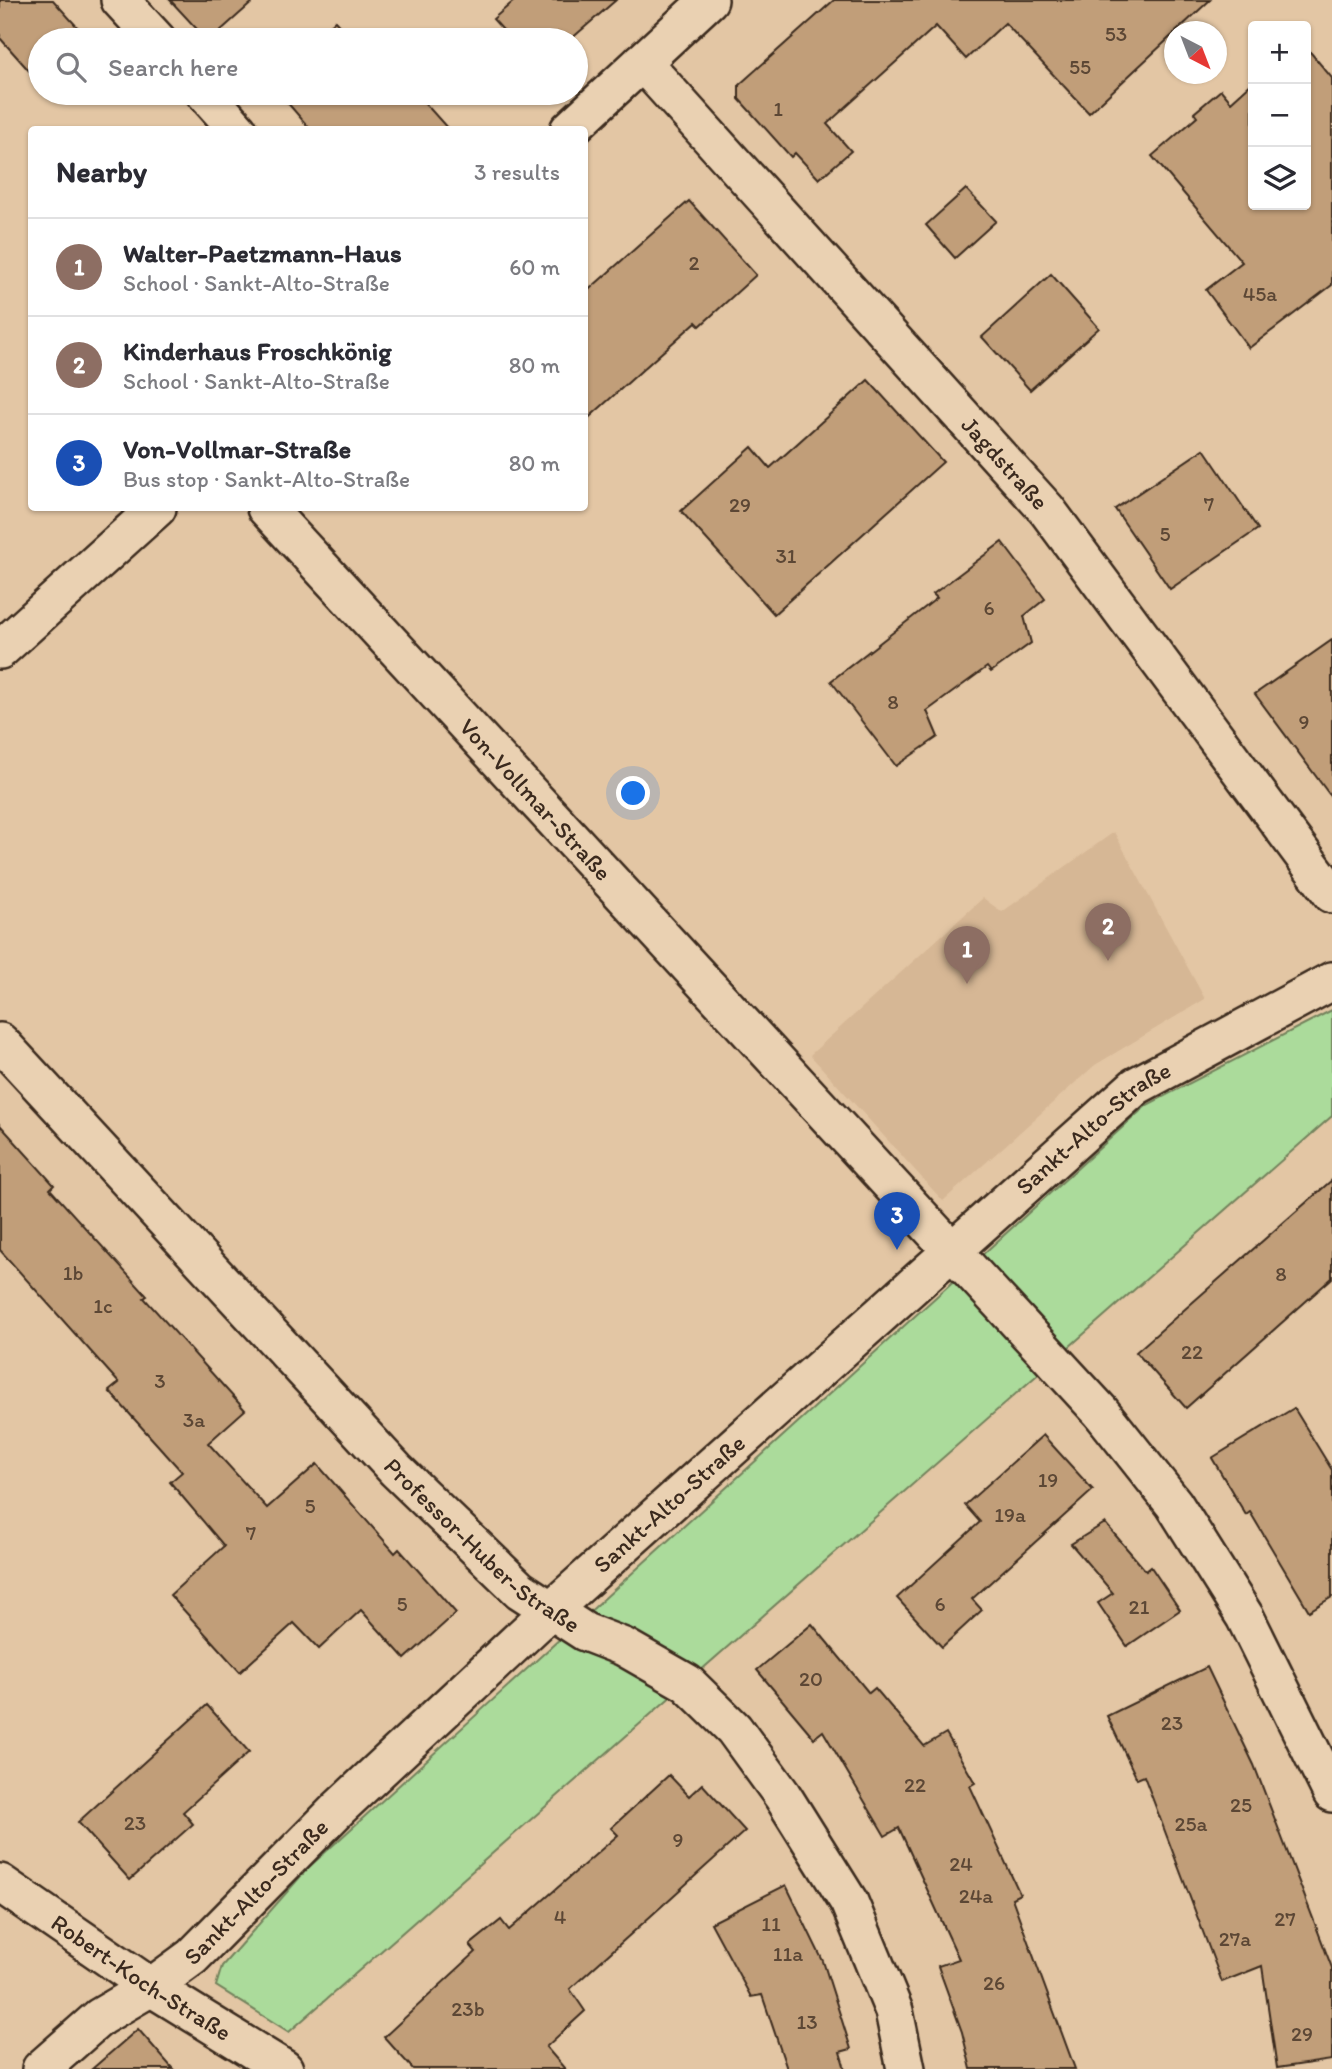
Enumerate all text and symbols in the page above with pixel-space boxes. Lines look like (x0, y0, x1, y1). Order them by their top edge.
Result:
house number: 53 (1105, 21, 1127, 46)
north arrow (1164, 21, 1227, 84)
map controls (1248, 21, 1311, 210)
button: + (1248, 21, 1311, 84)
search box (28, 28, 588, 105)
icon: search (52, 48, 90, 86)
text: Search here (108, 51, 238, 83)
house number: 55 (1069, 54, 1091, 79)
button: − (1248, 84, 1311, 147)
house number: 1 (773, 96, 783, 121)
button: layers (1248, 147, 1311, 210)
text: Nearby (56, 153, 147, 190)
text: 3 results (474, 158, 560, 186)
text: Walter-Paetzmann-Haus (123, 237, 402, 269)
house number: 2 (688, 250, 700, 275)
text: 1 (74, 253, 84, 281)
text: 60 m (509, 253, 560, 281)
text: School · Sankt-Alto-Straße (123, 269, 390, 297)
house number: 45a (1243, 281, 1277, 306)
text: Kinderhaus Froschkönig (123, 335, 392, 367)
text: 2 (73, 351, 85, 379)
text: 80 m (509, 351, 560, 379)
text: School · Sankt-Alto-Straße (123, 367, 390, 395)
street label: Jagdstraße (956, 410, 1055, 516)
text: Von-Vollmar-Straße (123, 433, 351, 465)
text: 3 (73, 449, 85, 477)
text: 80 m (509, 449, 560, 477)
text: Bus stop · Sankt-Alto-Straße (123, 465, 410, 493)
house number: 7 (1204, 491, 1214, 516)
house number: 29 (729, 492, 751, 517)
house number: 5 (1159, 521, 1171, 546)
house number: 31 (775, 543, 797, 568)
house number: 6 (983, 595, 995, 620)
house number: 8 (887, 689, 899, 714)
house number: 9 (1299, 709, 1309, 734)
street label: Von-Vollmar-Straße (454, 712, 618, 886)
your location (616, 776, 650, 810)
pin: 2 (1085, 903, 1131, 961)
pin: 1 (944, 926, 990, 984)
street label: Sankt-Alto-Straße (1010, 1055, 1176, 1201)
pin: 3 (874, 1192, 920, 1250)
house number: 1b (63, 1260, 83, 1285)
house number: 8 (1275, 1261, 1287, 1286)
house number: 1c (93, 1293, 113, 1318)
house number: 22 (1181, 1339, 1203, 1364)
house number: 3 (154, 1368, 166, 1393)
house number: 3a (183, 1407, 205, 1432)
street label: Sankt-Alto-Straße (587, 1428, 751, 1579)
street label: Professor-Huber-Straße (378, 1452, 586, 1639)
house number: 19 (1038, 1467, 1058, 1492)
house number: 5 (304, 1493, 316, 1518)
house number: 19a (994, 1502, 1026, 1527)
house number: 7 (246, 1520, 256, 1545)
house number: 5 (396, 1591, 408, 1616)
house number: 6 (934, 1591, 946, 1616)
house number: 21 (1129, 1594, 1150, 1619)
house number: 20 (799, 1666, 823, 1691)
house number: 23 (1161, 1710, 1183, 1735)
house number: 22 (904, 1772, 926, 1797)
house number: 25 (1230, 1792, 1252, 1817)
house number: 23 (124, 1810, 146, 1835)
house number: 25a (1174, 1811, 1208, 1836)
street label: Sankt-Alto-Straße (177, 1812, 334, 1971)
house number: 9 (673, 1827, 683, 1852)
house number: 24 (949, 1851, 973, 1876)
house number: 24a (959, 1883, 993, 1908)
house number: 4 (554, 1904, 567, 1929)
house number: 27 (1274, 1906, 1296, 1931)
street label: Robert-Koch-Straße (46, 1908, 237, 2047)
house number: 11 (761, 1911, 781, 1936)
house number: 27a (1219, 1926, 1251, 1951)
house number: 11a (773, 1941, 803, 1966)
house number: 26 (983, 1970, 1005, 1995)
house number: 23b (451, 1996, 485, 2021)
house number: 13 (796, 2009, 818, 2034)
house number: 29 (1291, 2021, 1313, 2046)

